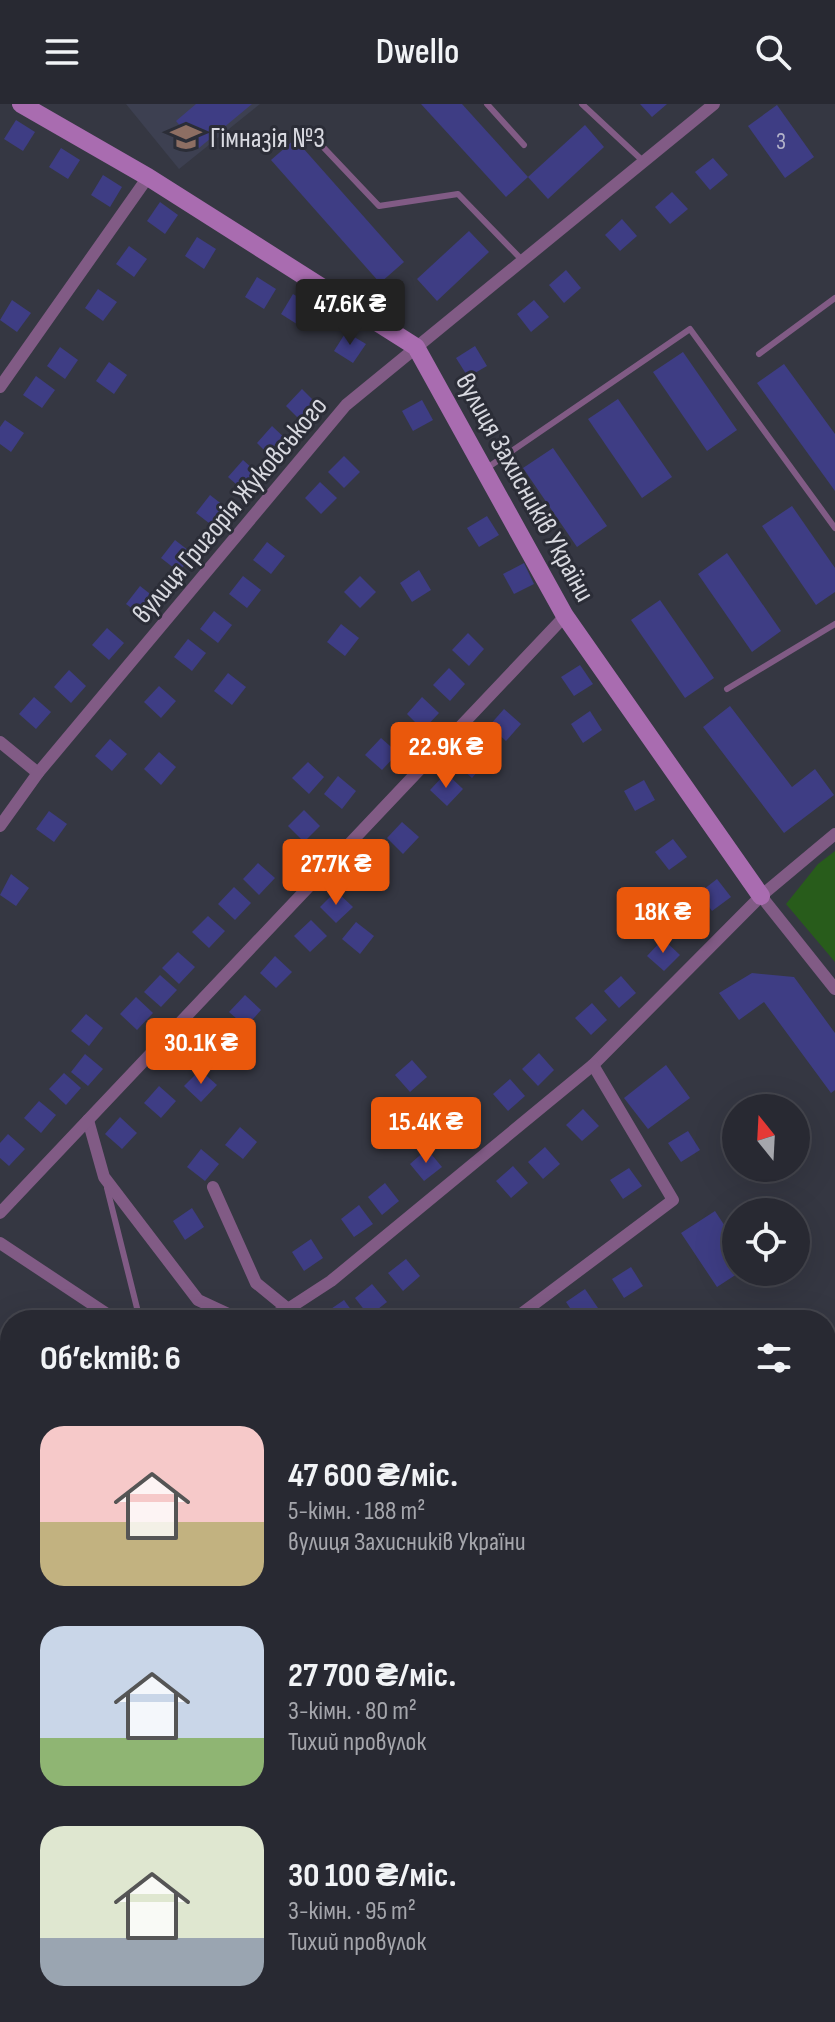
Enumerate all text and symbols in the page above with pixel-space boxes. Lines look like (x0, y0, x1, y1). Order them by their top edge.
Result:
icon: menu (40, 30, 84, 74)
icon: search (751, 30, 795, 74)
text: Dwello (376, 31, 459, 74)
school or university icon: Гімназія №3 (169, 120, 203, 154)
place label: Гімназія №3 (210, 122, 325, 155)
house number: 3 (776, 127, 786, 156)
pin: 47.6K ₴ (276, 279, 424, 347)
text: 47.6K ₴ (314, 289, 386, 320)
street label: вулиця Захисників України (448, 368, 601, 608)
street label: вулиця Григорія Жуковського (126, 390, 334, 630)
pin: 22.9K ₴ (372, 722, 520, 790)
text: 22.9K ₴ (409, 732, 483, 763)
pin: 27.7K ₴ (262, 839, 410, 907)
text: 27.7K ₴ (300, 849, 372, 880)
pin: 18K ₴ (607, 887, 719, 955)
text: 18K ₴ (635, 897, 691, 928)
pin: 30.1K ₴ (127, 1018, 275, 1086)
text: 30.1K ₴ (164, 1028, 238, 1059)
north arrow (722, 1094, 810, 1182)
map controls (722, 1094, 810, 1286)
pin: 15.4K ₴ (352, 1097, 500, 1165)
text: 15.4K ₴ (389, 1107, 463, 1138)
button: locate (722, 1198, 810, 1286)
icon: filters (752, 1336, 796, 1380)
text: Об’єктів: 6 (40, 1338, 181, 1379)
text: 47 600 ₴/міс. (288, 1455, 458, 1496)
icon: home (104, 1458, 200, 1554)
text: 5-кімн. · 188 m² (288, 1496, 425, 1527)
text: вулиця Захисників України (288, 1527, 526, 1558)
text: 27 700 ₴/міс. (288, 1655, 456, 1696)
icon: home (104, 1658, 200, 1754)
text: 3-кімн. · 80 m² (288, 1696, 417, 1727)
text: Тихий провулок (288, 1727, 426, 1758)
text: 30 100 ₴/міс. (288, 1855, 457, 1896)
icon: home (104, 1858, 200, 1954)
text: 3-кімн. · 95 m² (288, 1896, 416, 1927)
text: Тихий провулок (288, 1927, 426, 1958)

